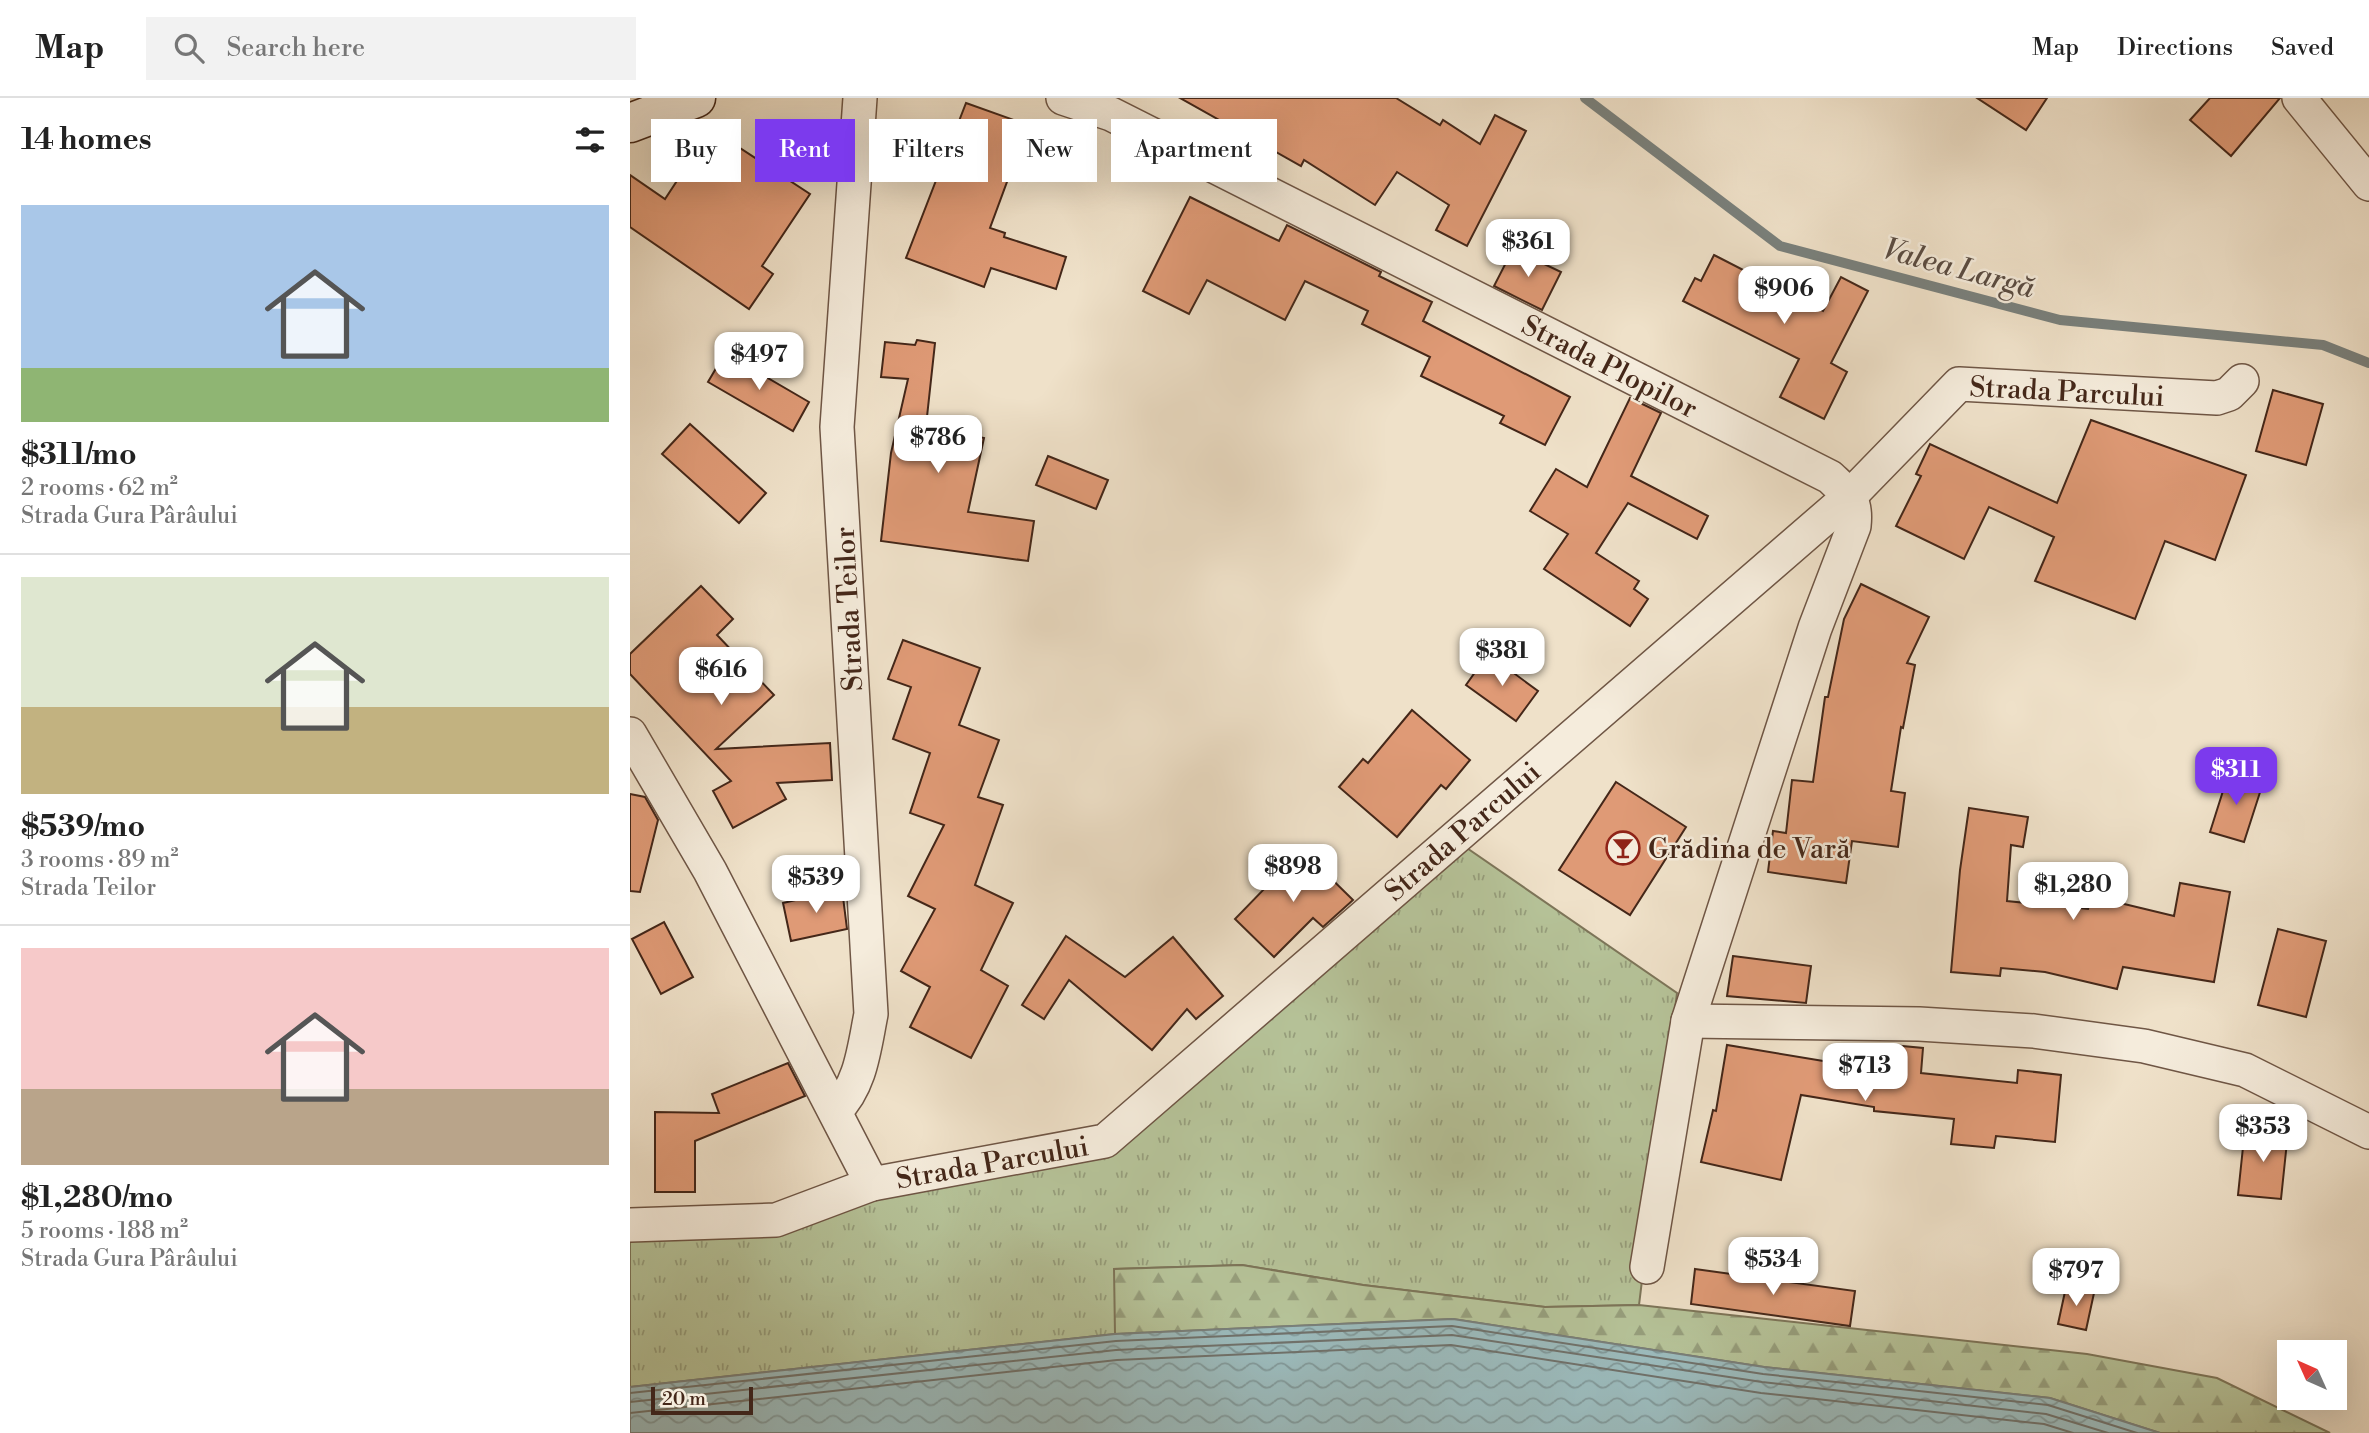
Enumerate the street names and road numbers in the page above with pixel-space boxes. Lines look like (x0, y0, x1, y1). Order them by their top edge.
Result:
street label: Strada Plopilor (1516, 308, 1703, 427)
street label: Strada Parcului (1969, 370, 2165, 415)
street label: Strada Teilor (828, 526, 871, 692)
street label: Strada Parcului (1378, 755, 1548, 909)
street label: Strada Parcului (893, 1129, 1091, 1198)

